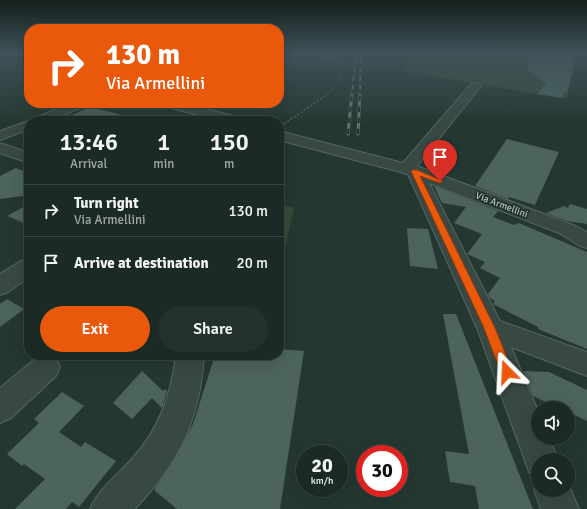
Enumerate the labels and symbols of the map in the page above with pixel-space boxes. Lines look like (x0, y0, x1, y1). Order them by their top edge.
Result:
pin (423, 140, 457, 181)
street label: Via Armellini (474, 189, 530, 220)
position arrow (486, 351, 528, 393)
speed limit sign: 30 (356, 445, 408, 497)

